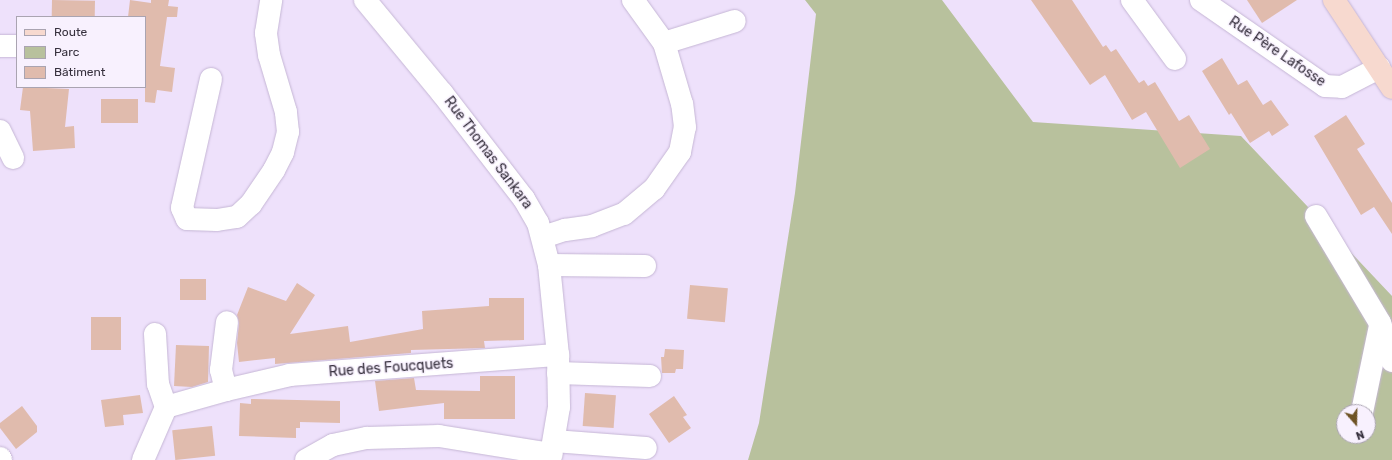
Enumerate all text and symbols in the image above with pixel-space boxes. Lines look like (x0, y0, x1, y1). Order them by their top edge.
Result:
street label: Rue Père Lafosse (1225, 13, 1329, 91)
legend (16, 16, 146, 88)
text: Route (54, 25, 87, 39)
text: Parc (54, 45, 79, 59)
text: Bâtiment (54, 65, 105, 79)
street label: Rue Thomas Sankara (440, 93, 536, 213)
street label: Rue des Foucquets (328, 355, 454, 381)
north arrow (1336, 404, 1376, 444)
text: N (1354, 427, 1366, 442)

